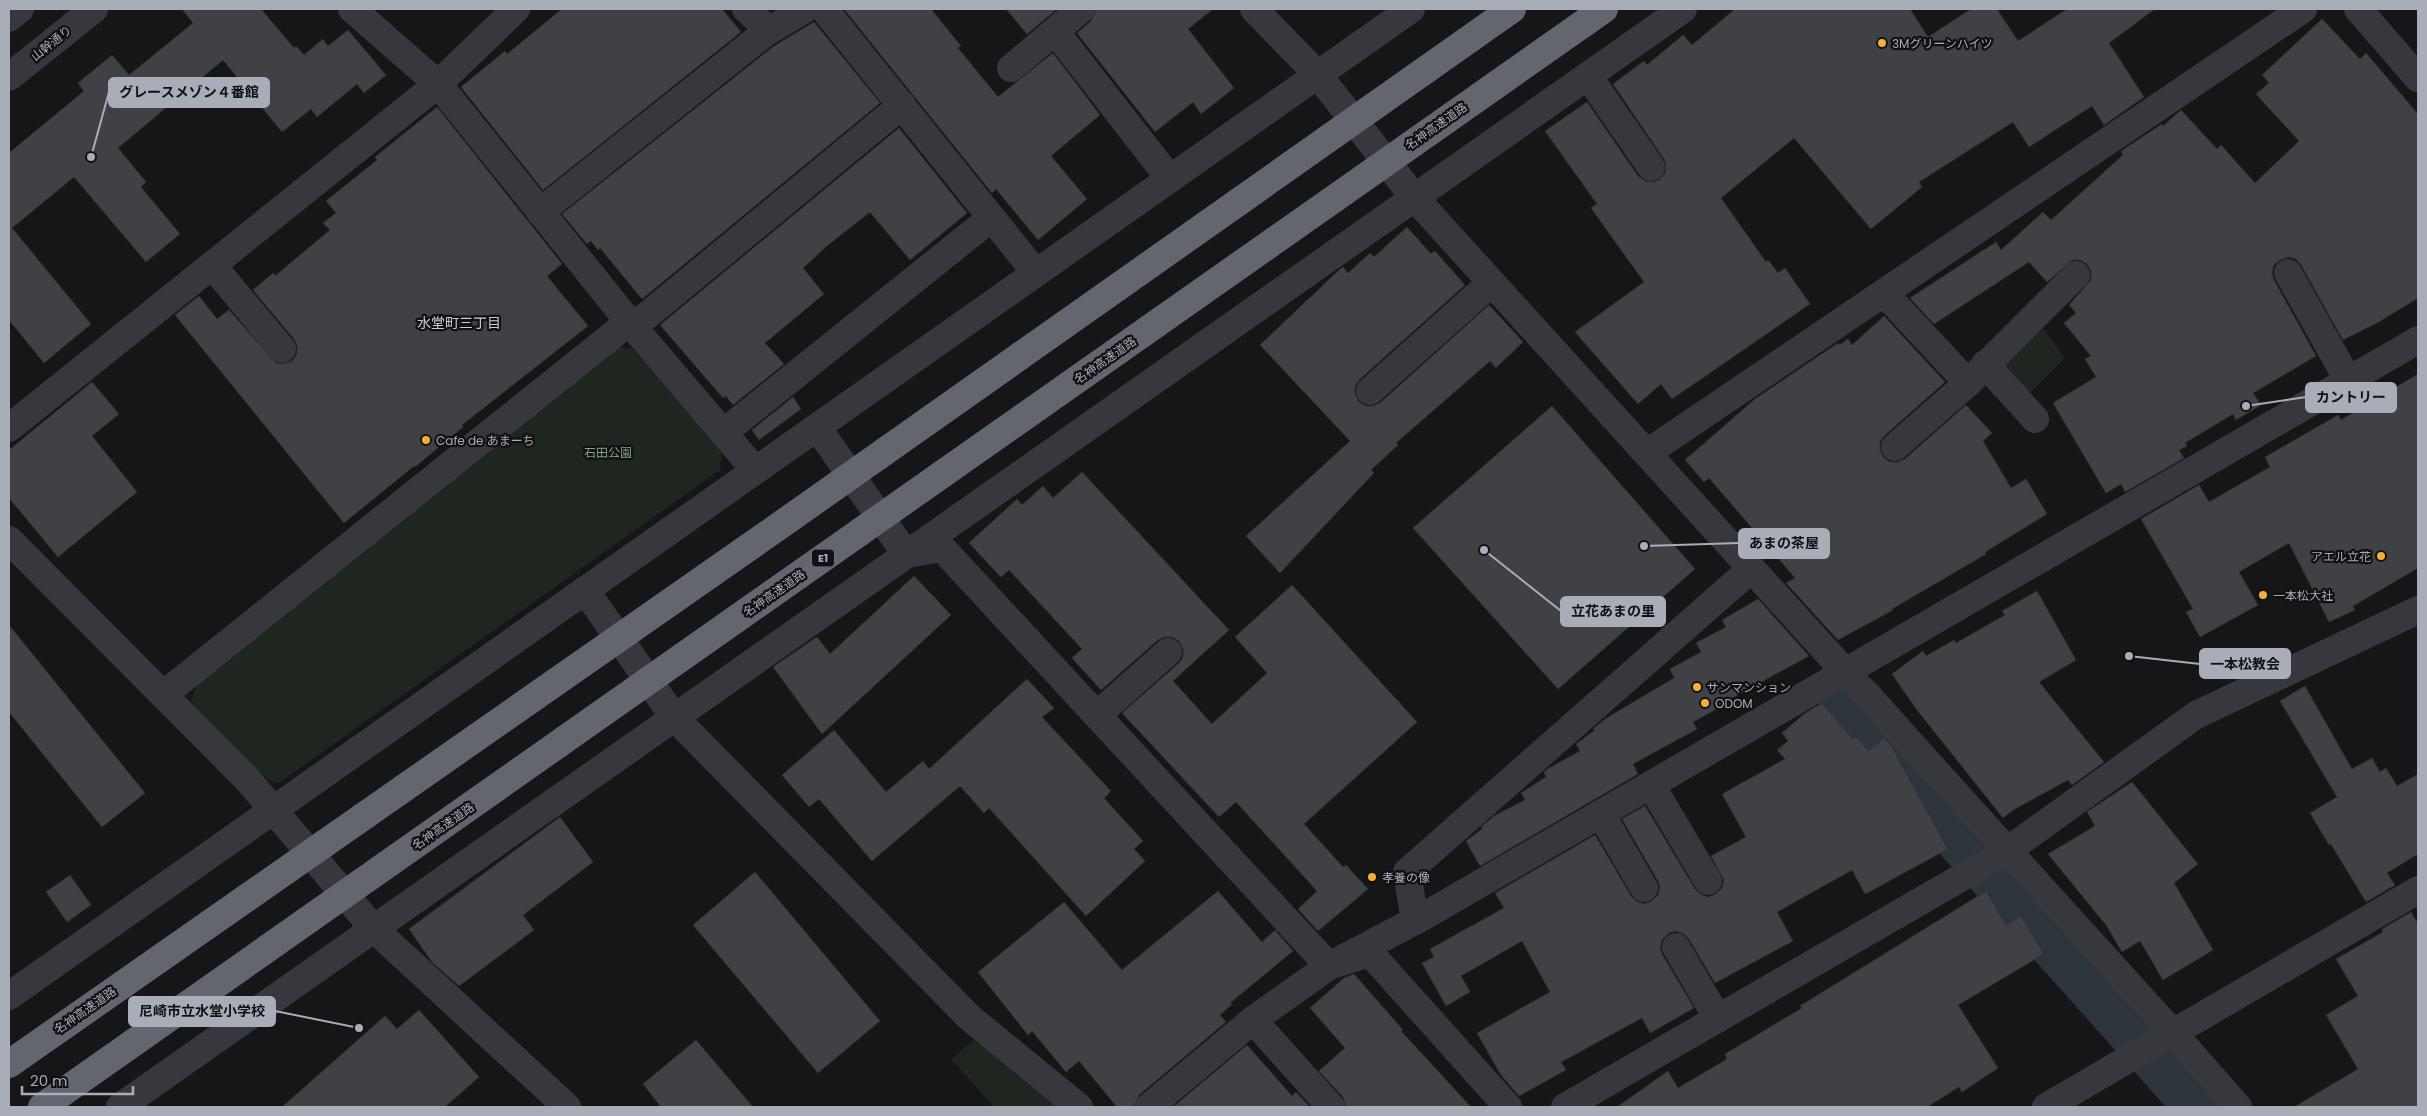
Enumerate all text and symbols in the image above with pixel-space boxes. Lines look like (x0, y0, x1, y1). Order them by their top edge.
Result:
street label: 山幹通り (27, 21, 75, 65)
place label: 3Mグリーンハイツ (1892, 35, 1993, 52)
marker: 3Mグリーンハイツ (1876, 37, 1888, 49)
callout: グレースメゾン４番館 (109, 78, 269, 107)
text: グレースメゾン４番館 (119, 82, 259, 102)
street label: 名神高速道路 (1402, 98, 1470, 154)
district label: 水堂町三丁目 (417, 313, 501, 333)
street label: 名神高速道路 (1071, 332, 1139, 388)
callout: カントリー (2306, 383, 2396, 412)
text: カントリー (2316, 387, 2386, 407)
place label: Cafe de あまーち (436, 432, 535, 449)
marker: Cafe de あまーち (420, 434, 432, 446)
park label: 石田公園 (584, 444, 632, 461)
callout: あまの茶屋 (1739, 529, 1829, 558)
text: あまの茶屋 (1749, 533, 1819, 553)
place label: アエル立花 (2311, 548, 2371, 565)
road number: E1 (812, 550, 834, 566)
marker: アエル立花 (2375, 550, 2387, 562)
street label: 名神高速道路 (740, 565, 808, 621)
place label: 一本松大社 (2273, 587, 2333, 604)
marker: 一本松大社 (2257, 589, 2269, 601)
callout: 立花あまの里 (1561, 597, 1665, 626)
text: 立花あまの里 (1571, 601, 1655, 621)
callout: 一本松教会 (2200, 649, 2290, 678)
text: 一本松教会 (2210, 654, 2280, 674)
place label: サンマンション (1707, 679, 1791, 696)
marker: サンマンション (1691, 681, 1703, 693)
place label: ODOM (1715, 695, 1753, 712)
marker: ODOM (1699, 697, 1711, 709)
street label: 名神高速道路 (409, 798, 477, 854)
place label: 孝養の像 (1382, 869, 1430, 886)
marker: 孝養の像 (1366, 871, 1378, 883)
street label: 名神高速道路 (51, 982, 119, 1038)
callout: 尼崎市立水堂小学校 (129, 997, 275, 1026)
text: 尼崎市立水堂小学校 (139, 1001, 265, 1021)
scale bar (22, 1064, 134, 1096)
text: 20 m (30, 1070, 68, 1091)

